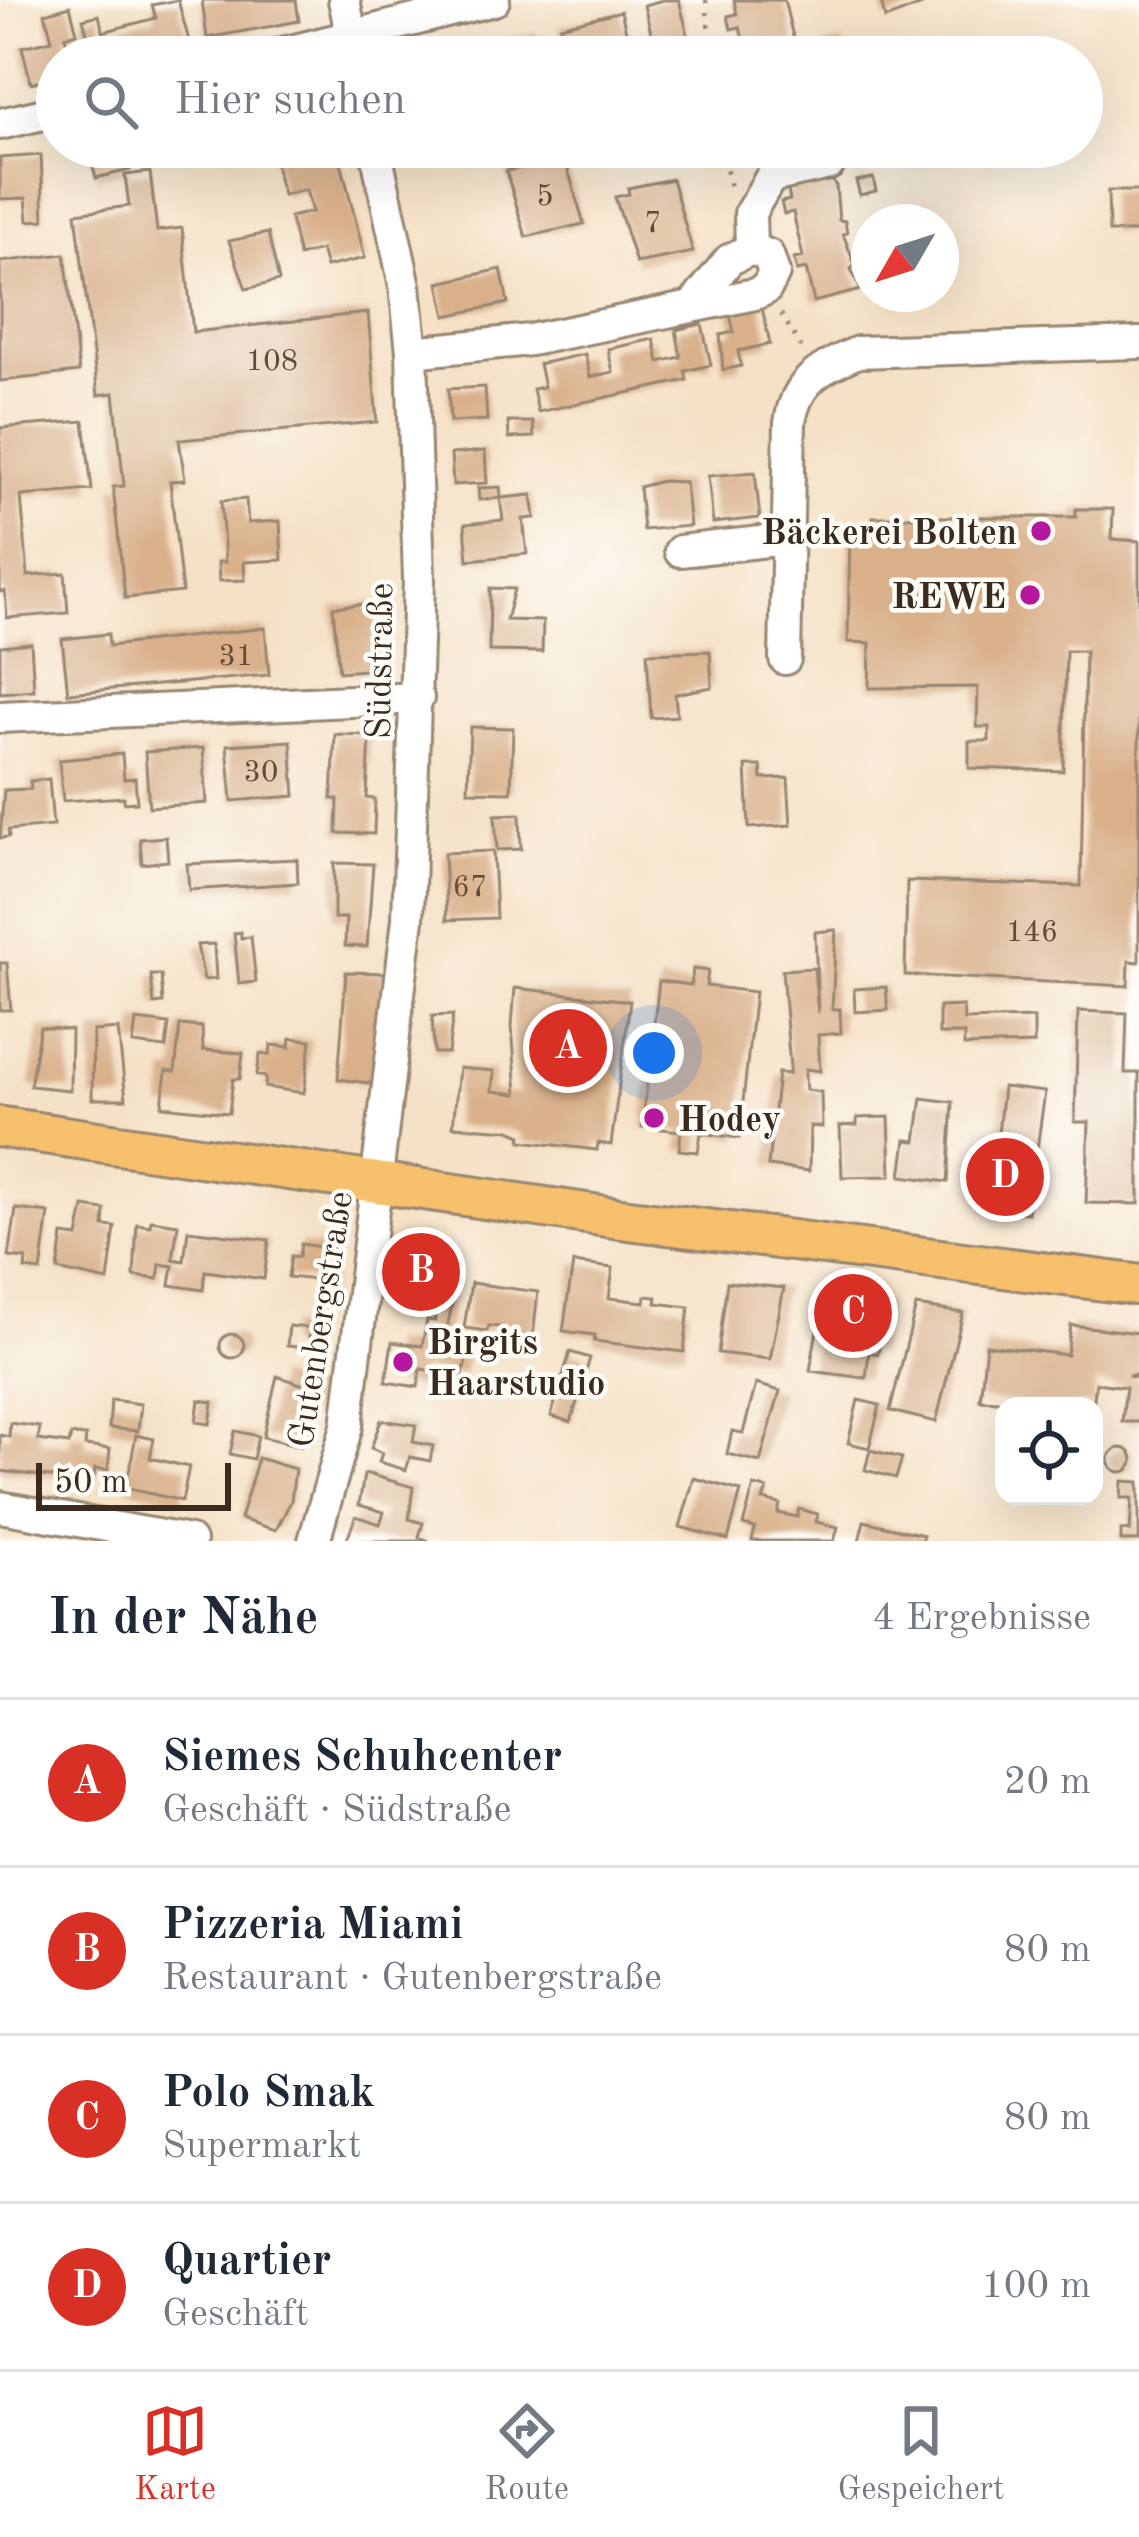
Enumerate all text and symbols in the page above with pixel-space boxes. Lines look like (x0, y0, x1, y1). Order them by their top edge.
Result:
search box (36, 36, 1103, 168)
icon: search (78, 69, 144, 135)
text: Hier suchen (174, 79, 406, 124)
house number: 5 (536, 182, 554, 212)
north arrow (851, 204, 959, 312)
house number: 7 (644, 209, 662, 239)
house number: 108 (246, 347, 298, 377)
place label: Bäckerei Bolten (761, 517, 1017, 553)
marker: Bäckerei Bolten (1028, 518, 1054, 544)
place label: REWE (891, 581, 1006, 617)
street label: Südstraße (363, 582, 401, 740)
marker: REWE (1017, 582, 1043, 608)
house number: 31 (219, 642, 253, 672)
house number: 30 (244, 758, 278, 788)
house number: 67 (453, 873, 487, 903)
house number: 146 (1006, 918, 1058, 948)
pin: A (529, 1003, 607, 1093)
your location (624, 1023, 684, 1083)
place label: Hodey (678, 1104, 781, 1140)
marker: Hodey (641, 1105, 667, 1131)
pin: D (966, 1132, 1044, 1222)
street label: Gutenbergstraße (285, 1189, 361, 1450)
pin: B (382, 1227, 460, 1317)
pin: C (814, 1268, 892, 1358)
place label: Birgits Haarstudio (427, 1327, 605, 1404)
marker: Birgits Haarstudio (390, 1349, 416, 1375)
map controls (995, 1397, 1103, 1505)
button: locate (995, 1397, 1103, 1505)
scale bar (36, 1457, 231, 1510)
text: 50 m (54, 1467, 128, 1500)
text: In der Nähe (48, 1594, 319, 1645)
text: 4 Ergebnisse (872, 1599, 1091, 1638)
text: Siemes Schuhcenter (162, 1736, 562, 1781)
text: A (72, 1763, 102, 1802)
text: 20 m (1004, 1763, 1091, 1802)
text: Geschäft · Südstraße (162, 1791, 511, 1830)
text: Pizzeria Miami (162, 1904, 463, 1949)
text: B (73, 1931, 101, 1970)
text: 80 m (1004, 1931, 1091, 1970)
text: Restaurant · Gutenbergstraße (162, 1959, 662, 1998)
text: Polo Smak (162, 2072, 375, 2117)
text: C (74, 2099, 100, 2138)
text: 80 m (1004, 2099, 1091, 2138)
text: Supermarkt (162, 2127, 361, 2166)
text: Quartier (162, 2240, 332, 2285)
text: D (72, 2267, 102, 2306)
text: 100 m (981, 2267, 1091, 2306)
text: Geschäft (162, 2295, 309, 2334)
tab: Karte (134, 2398, 216, 2511)
tab: Route (485, 2398, 569, 2511)
tab: Gespeichert (838, 2398, 1005, 2511)

